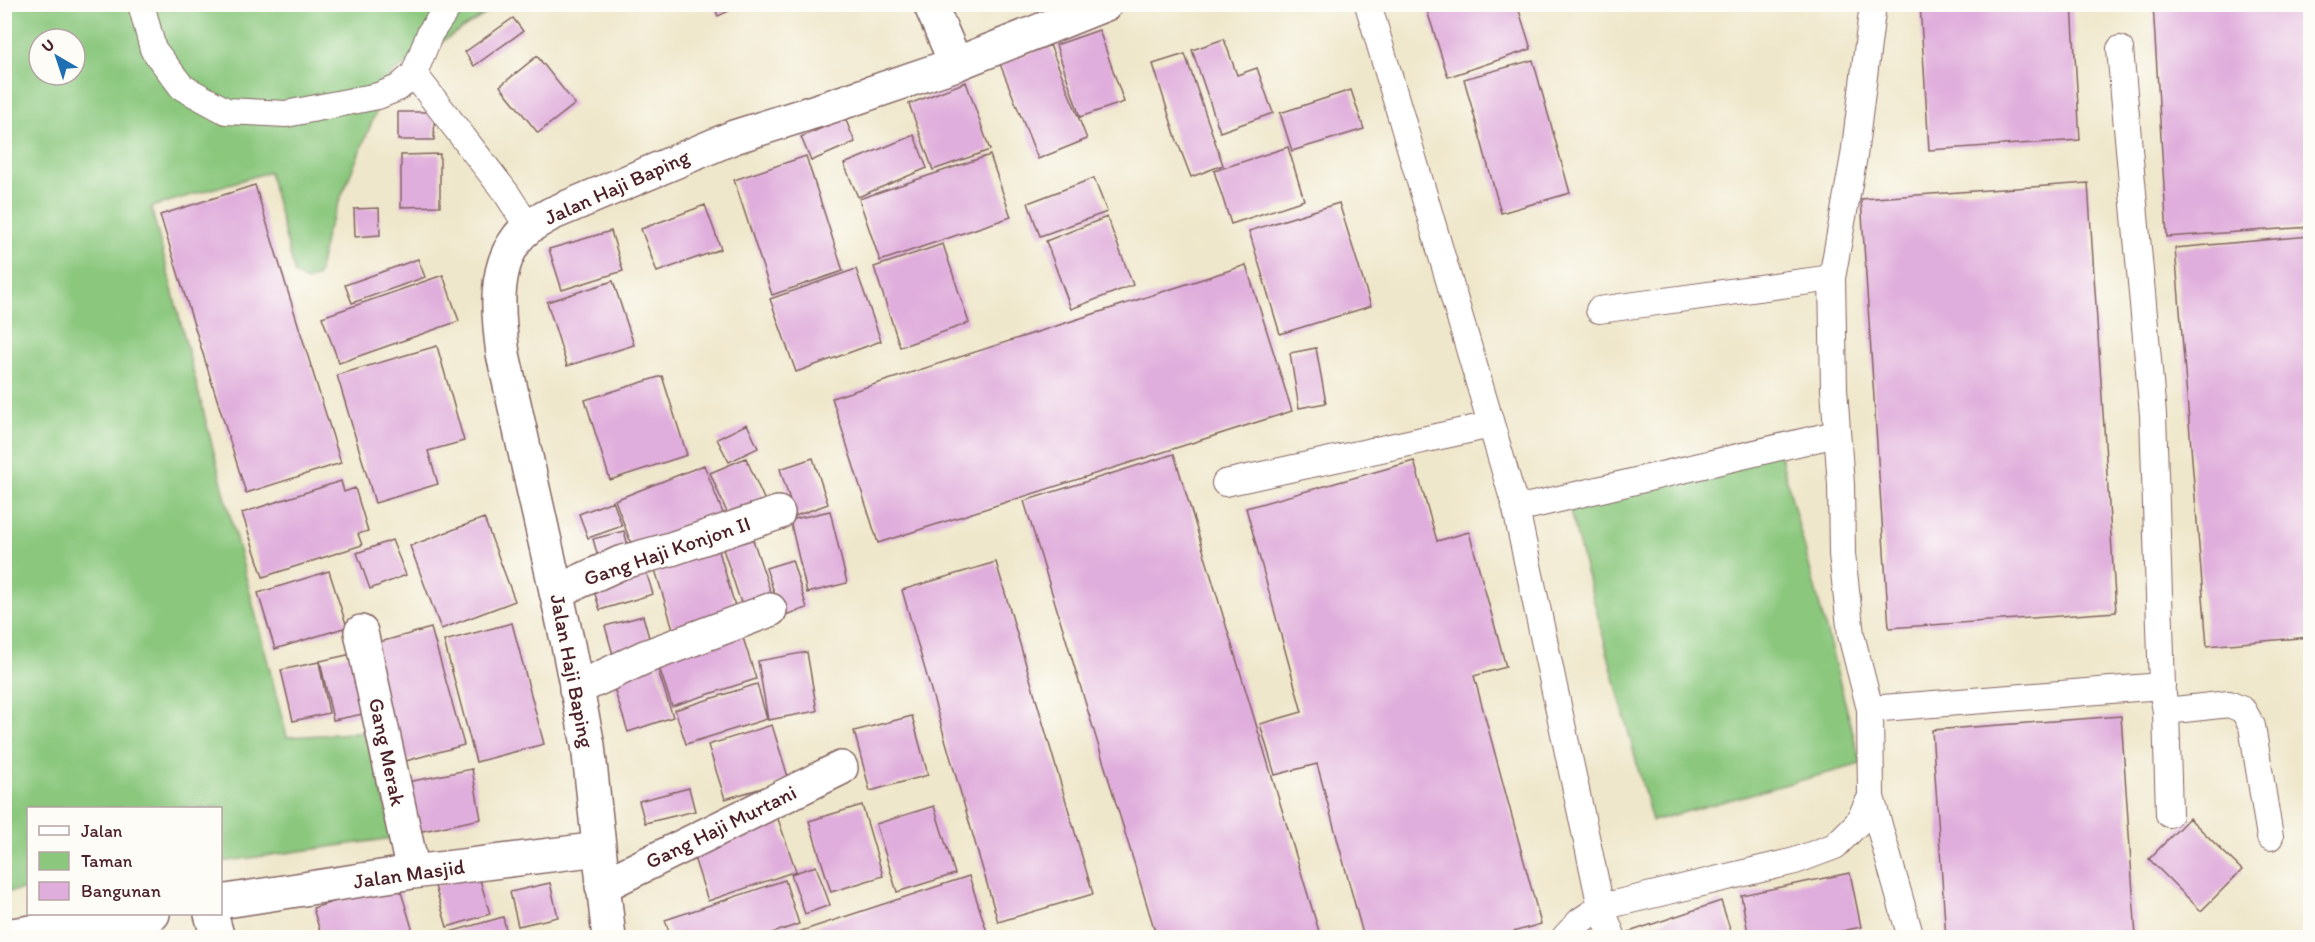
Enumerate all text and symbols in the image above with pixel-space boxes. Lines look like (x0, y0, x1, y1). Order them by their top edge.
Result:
north arrow (27, 27, 87, 87)
text: U (38, 35, 58, 56)
street label: Jalan Haji Baping (540, 143, 693, 230)
street label: Gang Haji Konjon II (580, 510, 753, 591)
street label: Jalan Haji Baping (545, 592, 600, 750)
street label: Gang Merak (364, 696, 411, 808)
street label: Gang Haji Murtani (641, 779, 800, 874)
legend (27, 807, 222, 915)
text: Jalan (81, 820, 123, 842)
text: Taman (81, 850, 133, 872)
street label: Jalan Masjid (352, 853, 466, 894)
text: Bangunan (81, 880, 161, 902)

